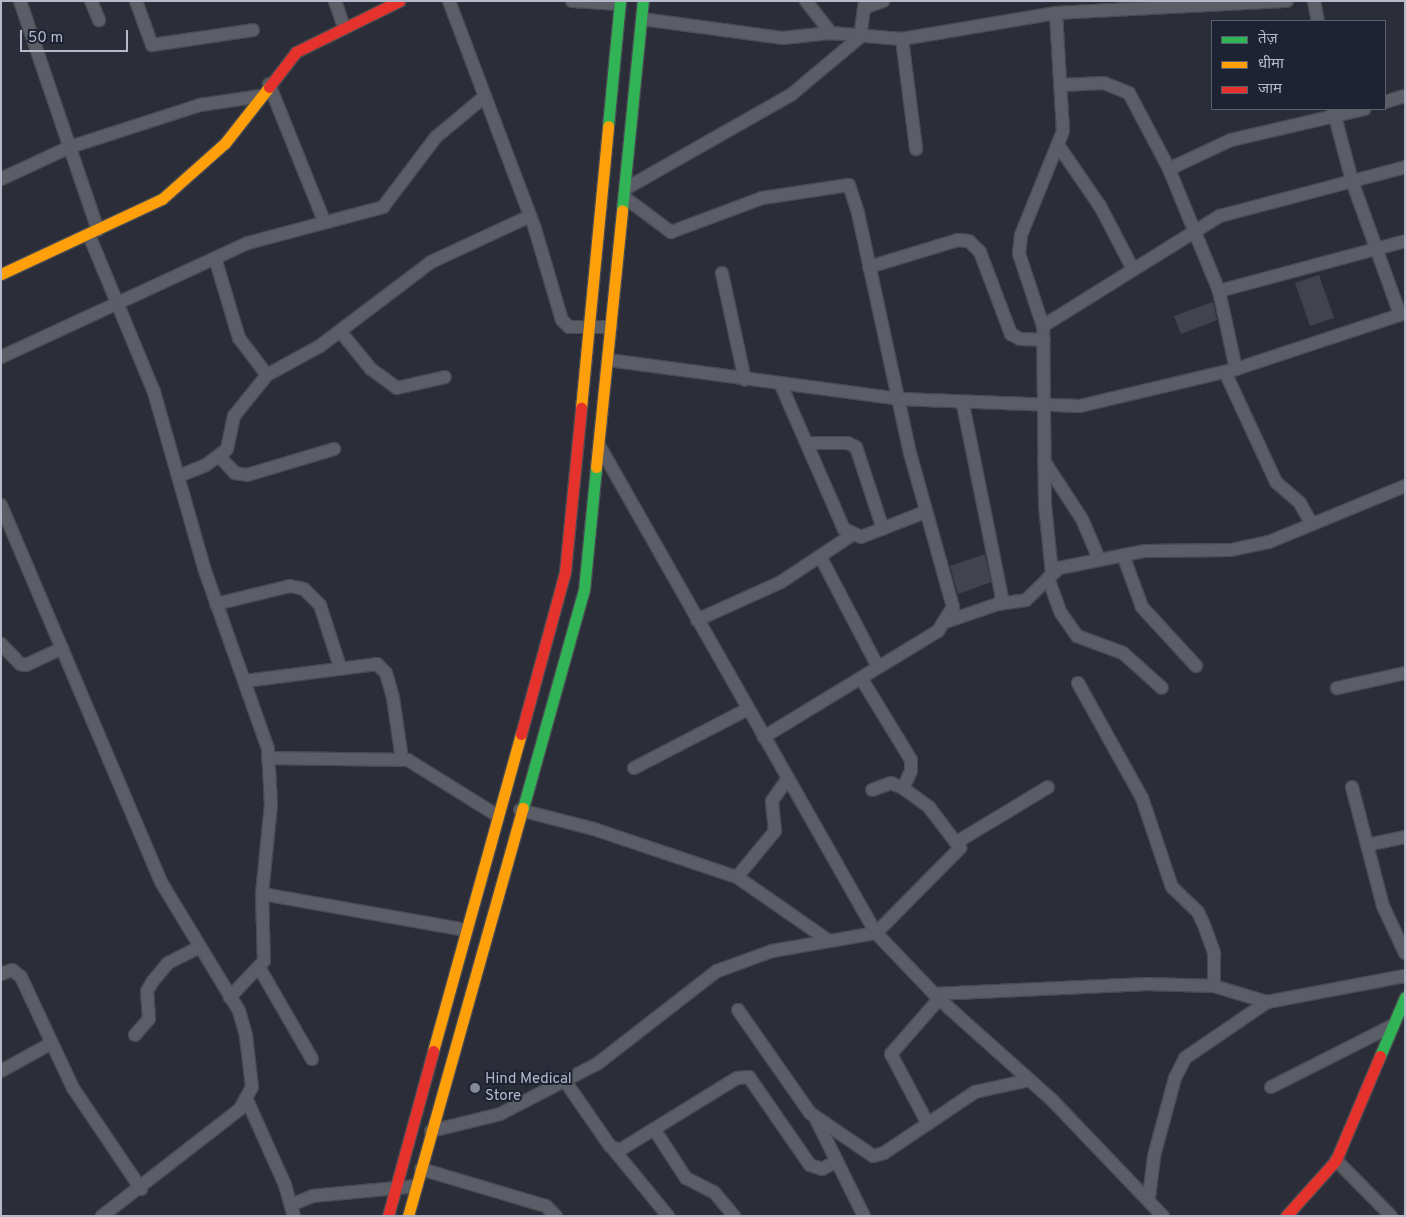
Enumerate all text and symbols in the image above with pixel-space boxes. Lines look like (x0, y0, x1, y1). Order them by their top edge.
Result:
scale bar (22, 20, 130, 52)
legend (1211, 20, 1386, 110)
text: 50 m (28, 29, 63, 48)
text: तेज़ (1258, 30, 1278, 49)
text: धीमा (1258, 55, 1284, 74)
text: जाम (1258, 80, 1282, 99)
place label: Hind Medical Store (485, 1070, 572, 1105)
marker: Hind Medical Store (469, 1082, 481, 1094)

